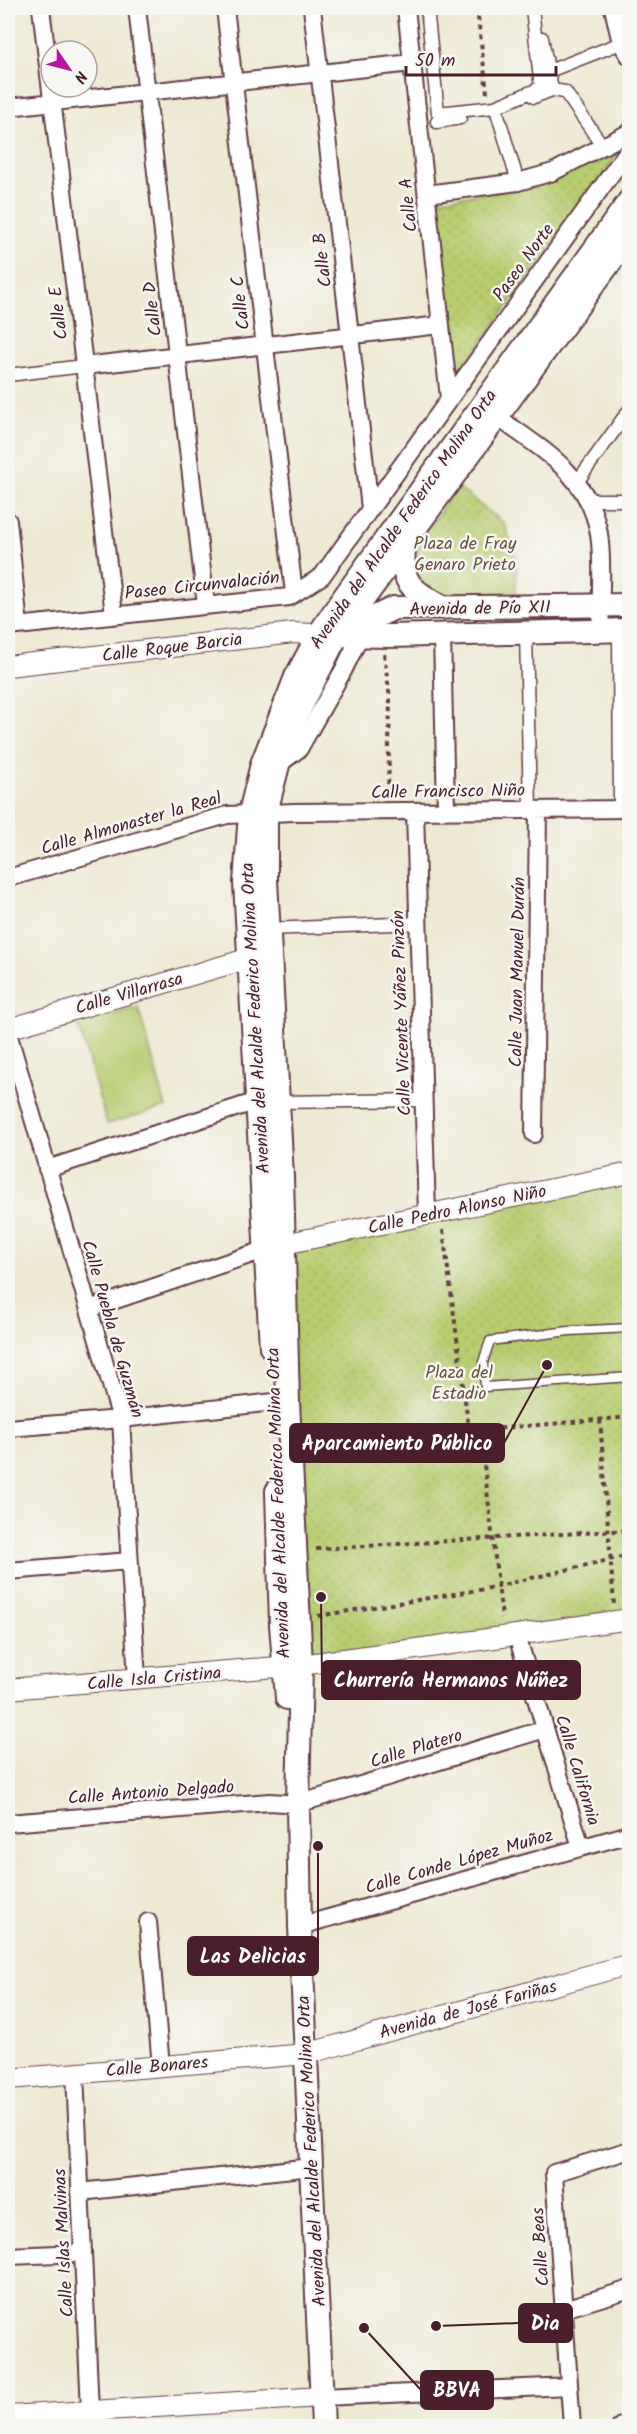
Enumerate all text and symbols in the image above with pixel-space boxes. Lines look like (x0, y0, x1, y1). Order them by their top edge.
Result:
north arrow (39, 39, 99, 99)
scale bar (406, 39, 556, 77)
text: 50 m (415, 47, 455, 76)
text: N (67, 65, 93, 88)
street label: Calle A (392, 176, 427, 233)
street label: Paseo Norte (486, 218, 563, 308)
street label: Calle B (306, 231, 341, 289)
street label: Calle C (224, 274, 259, 331)
street label: Calle D (136, 279, 171, 338)
street label: Calle E (42, 284, 77, 341)
street label: Avenida del Alcalde Federico Molina Orta (303, 384, 505, 656)
park label: Plaza de Fray Genaro Prieto (414, 530, 517, 580)
street label: Paseo Circunvalación (123, 564, 281, 609)
street label: Avenida de Pío XII (409, 594, 551, 625)
street label: Calle Roque Barcia (100, 625, 244, 671)
street label: Calle Francisco Niño (371, 777, 525, 808)
street label: Calle Almonaster la Real (38, 785, 226, 864)
street label: Avenida del Alcalde Federico Molina Orta (234, 862, 279, 1174)
street label: Calle Juan Manuel Durán (502, 876, 535, 1068)
street label: Calle Vicente Yáñez Pinzón (384, 909, 421, 1116)
street label: Calle Villarrasa (72, 965, 187, 1024)
street label: Calle Pedro Alonso Niño (365, 1177, 549, 1244)
street label: Calle Puebla de Guzmán (72, 1237, 151, 1422)
street label: Avenida del Alcalde Federico Molina Orta (260, 1347, 299, 1659)
park label: Plaza del Estadio (425, 1359, 493, 1409)
callout: Aparcamiento Público (290, 1424, 504, 1462)
text: Aparcamiento Público (302, 1429, 492, 1461)
street label: Calle Isla Cristina (86, 1659, 222, 1700)
callout: Churrería Hermanos Núñez (322, 1661, 580, 1699)
text: Churrería Hermanos Núñez (334, 1666, 568, 1698)
street label: Calle California (546, 1711, 607, 1829)
street label: Calle Platero (367, 1722, 466, 1777)
street label: Calle Antonio Delgado (67, 1773, 235, 1814)
street label: Calle Conde López Muñoz (362, 1822, 557, 1903)
callout: Las Delicias (188, 1937, 318, 1975)
text: Las Delicias (200, 1942, 307, 1974)
street label: Avenida de José Fariñas (376, 1973, 561, 2048)
street label: Avenida del Alcalde Federico Molina Orta (290, 1995, 335, 2307)
street label: Calle Bonares (105, 2049, 210, 2086)
street label: Calle Islas Malvinas (46, 2167, 83, 2318)
street label: Calle Beas (524, 2206, 559, 2287)
callout: Dia (519, 2304, 572, 2342)
text: Dia (531, 2309, 559, 2341)
callout: BBVA (421, 2371, 493, 2409)
text: BBVA (433, 2376, 481, 2408)

